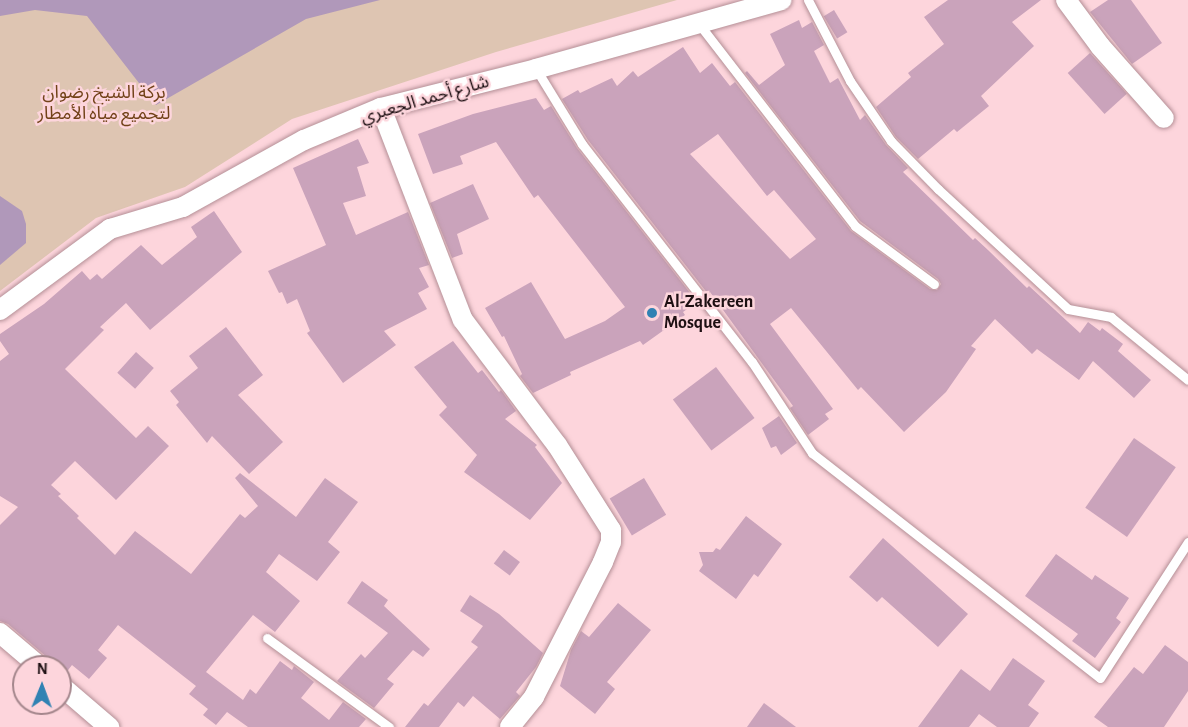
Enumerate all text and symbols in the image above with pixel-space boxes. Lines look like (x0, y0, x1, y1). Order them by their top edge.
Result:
street label: شارع أحمد الجعبري (358, 71, 492, 129)
park label: بركة الشيخ رضوان لتجميع مياه الأمطار (37, 83, 171, 125)
place label: Al-Zakereen Mosque (664, 292, 753, 334)
marker: Al-Zakereen Mosque (645, 306, 659, 320)
north arrow (12, 655, 72, 715)
text: N (37, 661, 48, 677)

